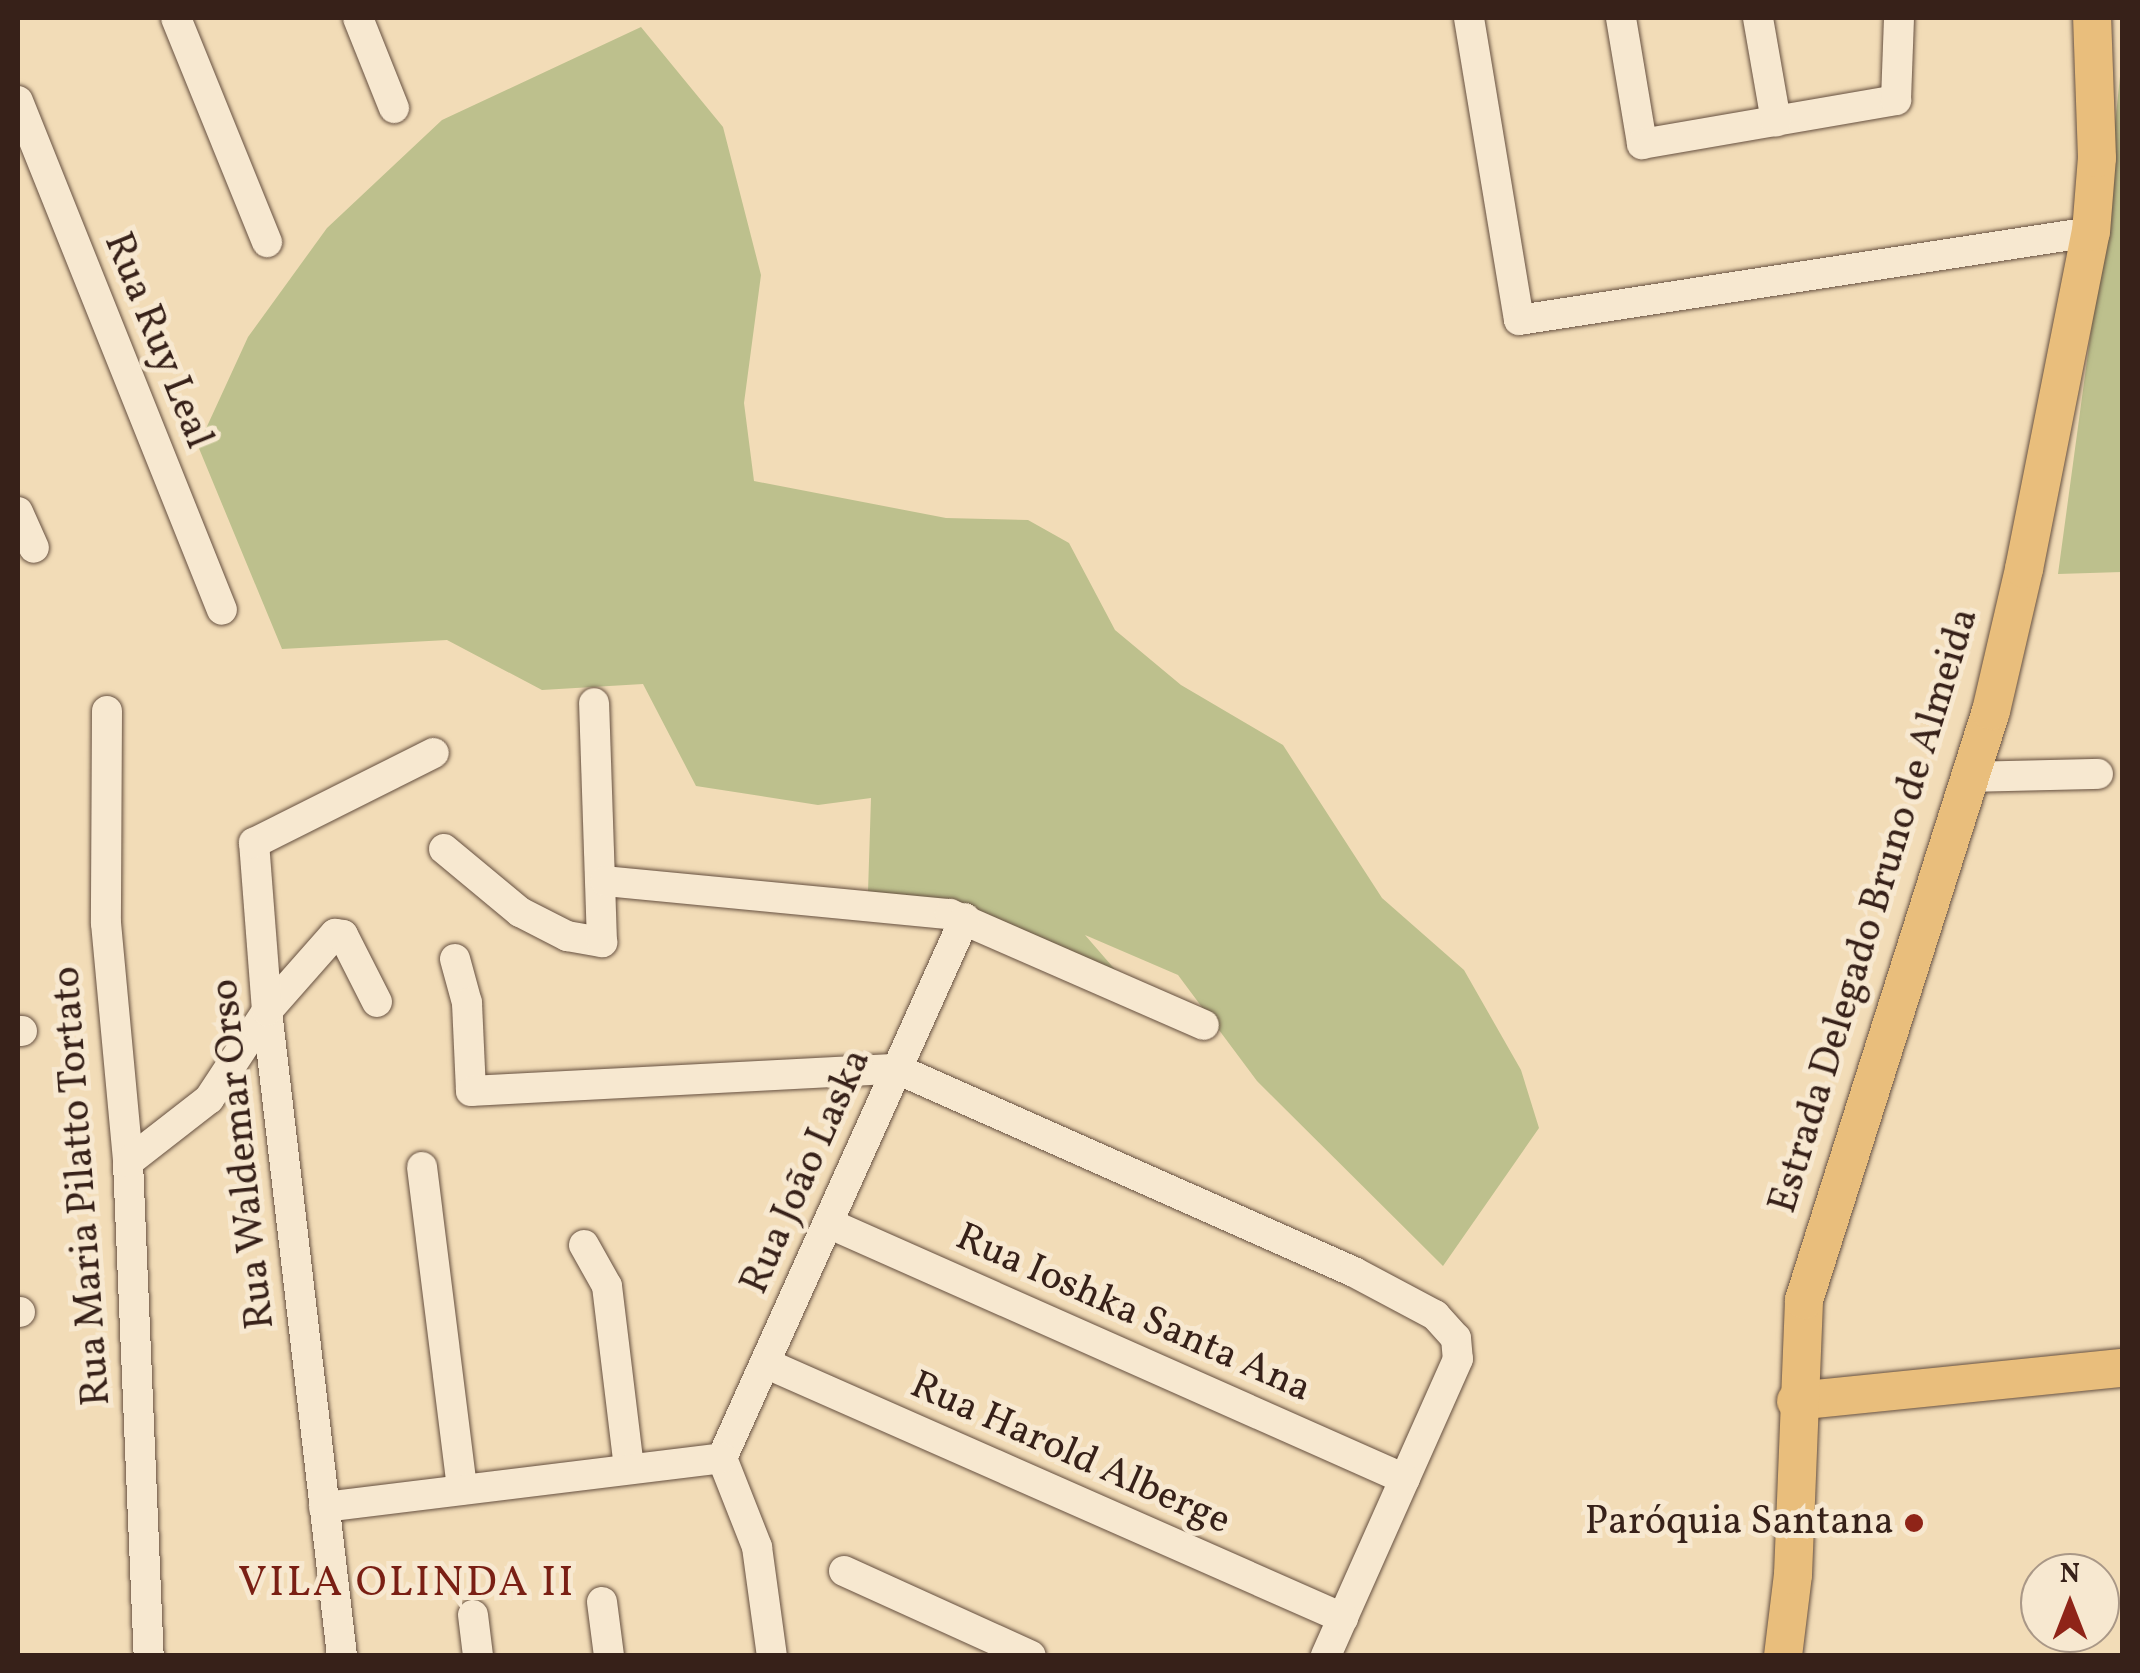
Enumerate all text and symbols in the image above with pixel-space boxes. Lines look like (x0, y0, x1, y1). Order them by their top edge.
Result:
street label: Rua Ruy Leal (92, 226, 222, 456)
street label: Estrada Delegado Bruno de Almeida (1760, 603, 1990, 1219)
street label: Rua Maria Pilatto Tortato (44, 964, 122, 1408)
street label: Rua Waldemar Orso (202, 976, 286, 1332)
street label: Rua João Laska (732, 1042, 882, 1302)
street label: Rua Ioshka Santa Ana (948, 1214, 1318, 1414)
street label: Rua Harold Alberge (903, 1362, 1237, 1546)
place label: Paróquia Santana (1585, 1499, 1894, 1547)
marker: Paróquia Santana (1903, 1512, 1925, 1534)
north arrow (2020, 1553, 2120, 1653)
text: N (2060, 1555, 2080, 1594)
district label: VILA OLINDA II (238, 1560, 576, 1610)

